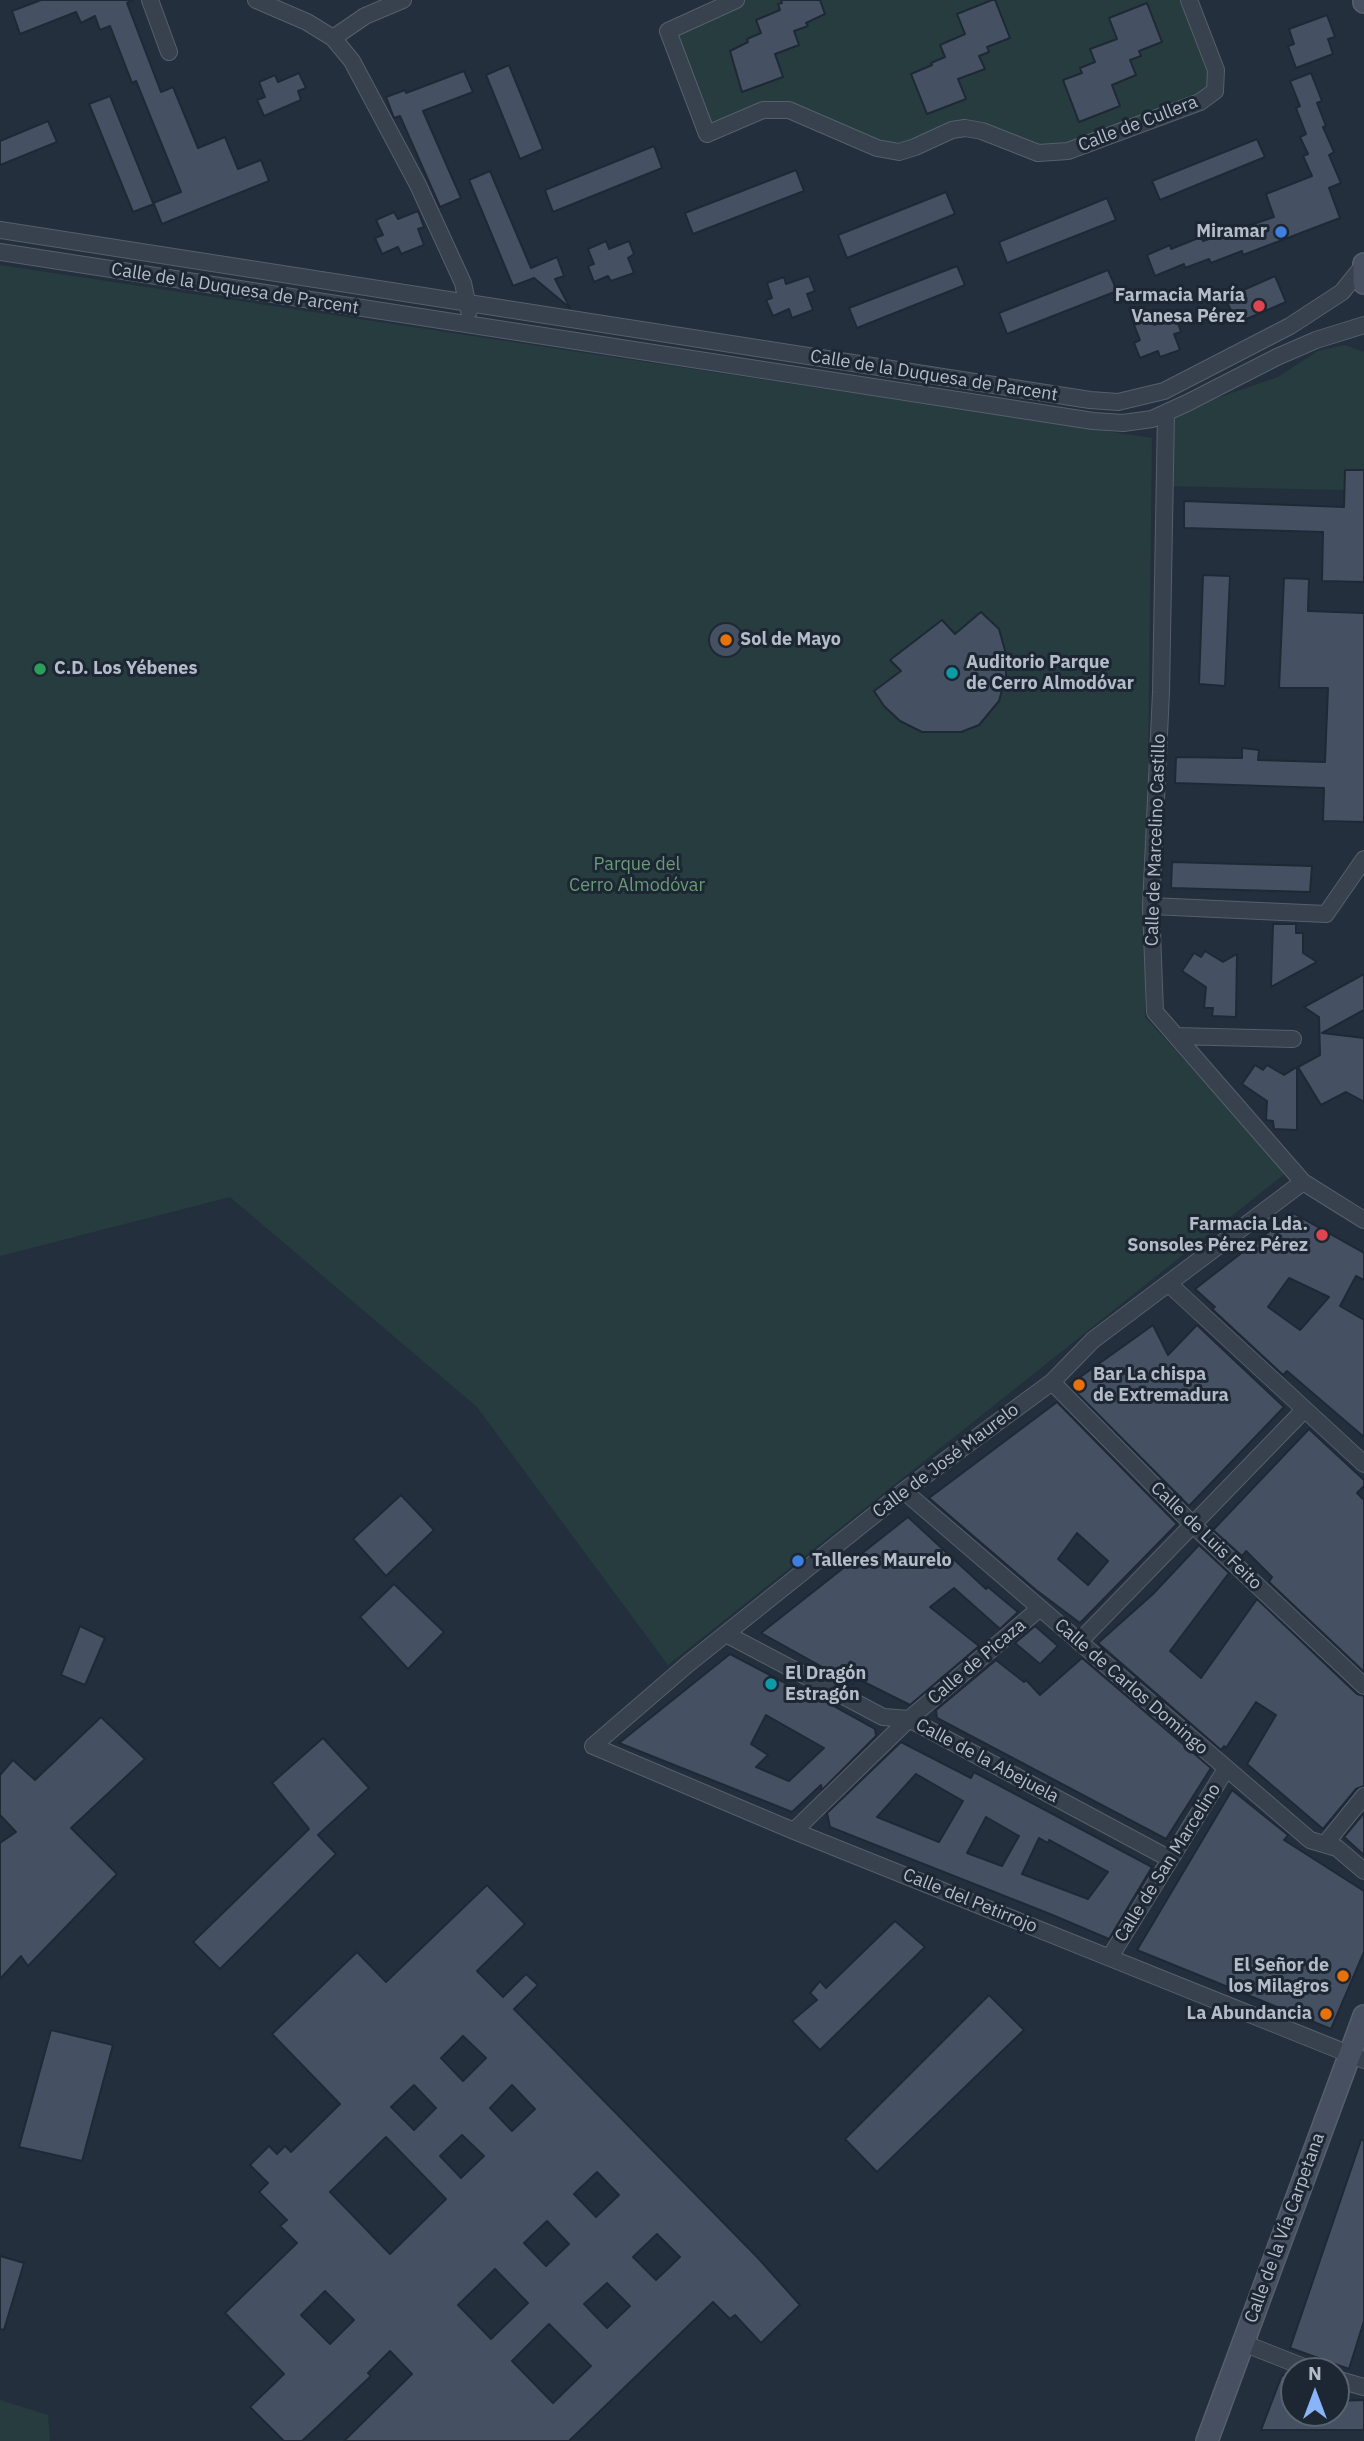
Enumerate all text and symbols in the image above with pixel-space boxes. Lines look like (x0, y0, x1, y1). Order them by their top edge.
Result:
street label: Calle de Cullera (1075, 91, 1201, 157)
place label: Miramar (1196, 221, 1267, 243)
marker: Miramar (1273, 224, 1289, 240)
street label: Calle de la Duquesa de Parcent (110, 259, 360, 319)
place label: Farmacia María Vanesa Pérez (1115, 285, 1245, 328)
marker: Farmacia María Vanesa Pérez (1251, 298, 1267, 314)
street label: Calle de la Duquesa de Parcent (809, 346, 1059, 406)
place label: Sol de Mayo (740, 629, 841, 651)
marker: Sol de Mayo (718, 632, 734, 648)
place label: Auditorio Parque de Cerro Almodóvar (966, 652, 1134, 694)
place label: C.D. Los Yébenes (54, 658, 197, 680)
marker: C.D. Los Yébenes (32, 661, 48, 677)
marker: Auditorio Parque de Cerro Almodóvar (944, 665, 960, 681)
street label: Calle de Marcelino Castillo (1141, 733, 1171, 947)
park label: Parque del Cerro Almodóvar (569, 854, 705, 896)
place label: Farmacia Lda. Sonsoles Pérez Pérez (1127, 1214, 1308, 1256)
marker: Farmacia Lda. Sonsoles Pérez Pérez (1314, 1227, 1330, 1243)
place label: Bar La chispa de Extremadura (1093, 1364, 1229, 1406)
marker: Bar La chispa de Extremadura (1071, 1377, 1087, 1393)
street label: Calle de José Maurelo (869, 1399, 1023, 1523)
street label: Calle de Luis Feito (1146, 1477, 1266, 1595)
place label: Talleres Maurelo (812, 1550, 952, 1572)
marker: Talleres Maurelo (790, 1553, 806, 1569)
street label: Calle de Carlos Domingo (1050, 1614, 1212, 1760)
street label: Calle de Picaza (924, 1615, 1030, 1709)
place label: El Dragón Estragón (785, 1663, 866, 1706)
marker: El Dragón Estragón (763, 1676, 779, 1692)
street label: Calle de la Abejuela (912, 1714, 1062, 1808)
street label: Calle de San Marcelino (1110, 1780, 1226, 1946)
street label: Calle del Petirrojo (900, 1864, 1040, 1938)
place label: El Señor de los Milagros (1228, 1955, 1329, 1997)
marker: El Señor de los Milagros (1335, 1968, 1351, 1984)
place label: La Abundancia (1187, 2003, 1312, 2025)
marker: La Abundancia (1318, 2006, 1334, 2022)
street label: Calle de la Vía Carpetana (1241, 2130, 1329, 2326)
north arrow (1280, 2357, 1350, 2427)
text: N (1308, 2361, 1322, 2385)

